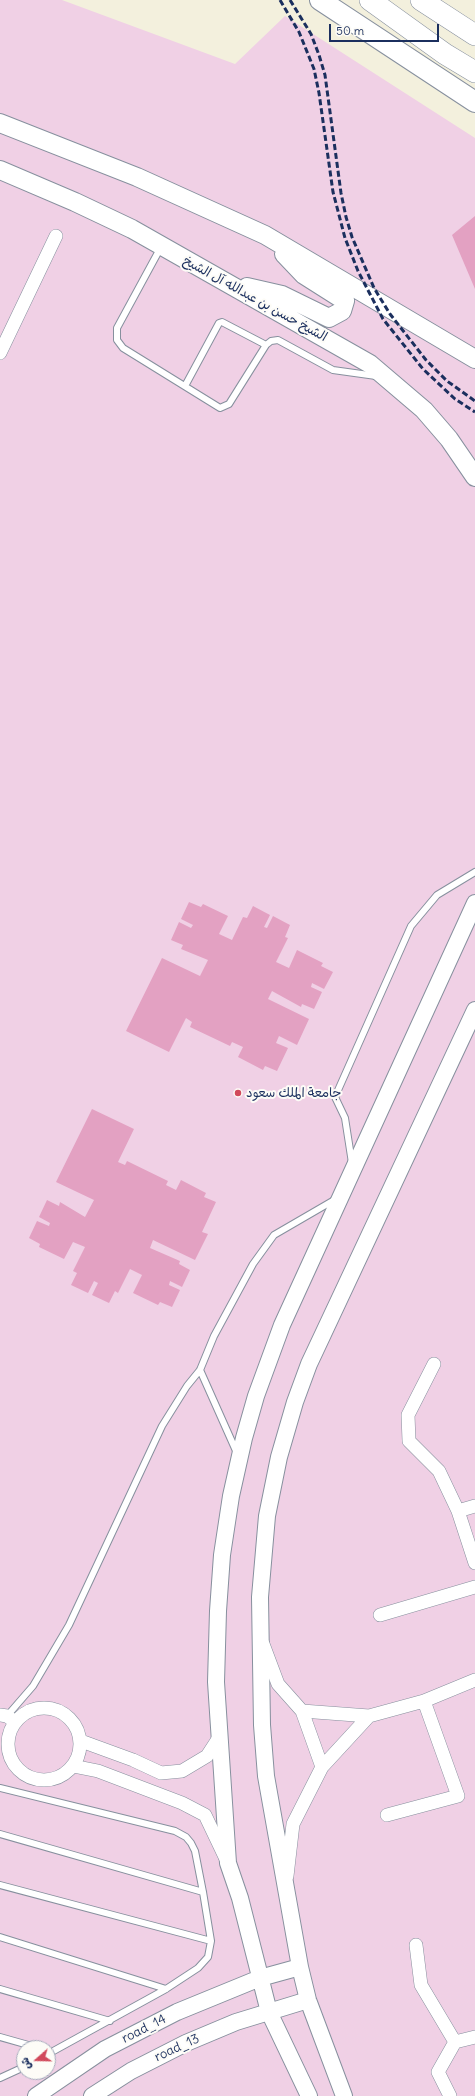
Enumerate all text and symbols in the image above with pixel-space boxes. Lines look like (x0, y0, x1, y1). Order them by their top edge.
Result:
scale bar (331, 16, 441, 42)
text: 50 m (336, 23, 364, 38)
street label: الشيخ حسن بن عبدالله آل الشيخ (180, 253, 330, 345)
place label: جامعة الملك سعود (246, 1085, 341, 1101)
marker: جامعة الملك سعود (233, 1088, 243, 1098)
street label: road_14 (119, 2011, 169, 2047)
street label: road_13 (152, 2031, 202, 2065)
north arrow (16, 2040, 56, 2080)
text: ش (17, 2056, 34, 2072)

